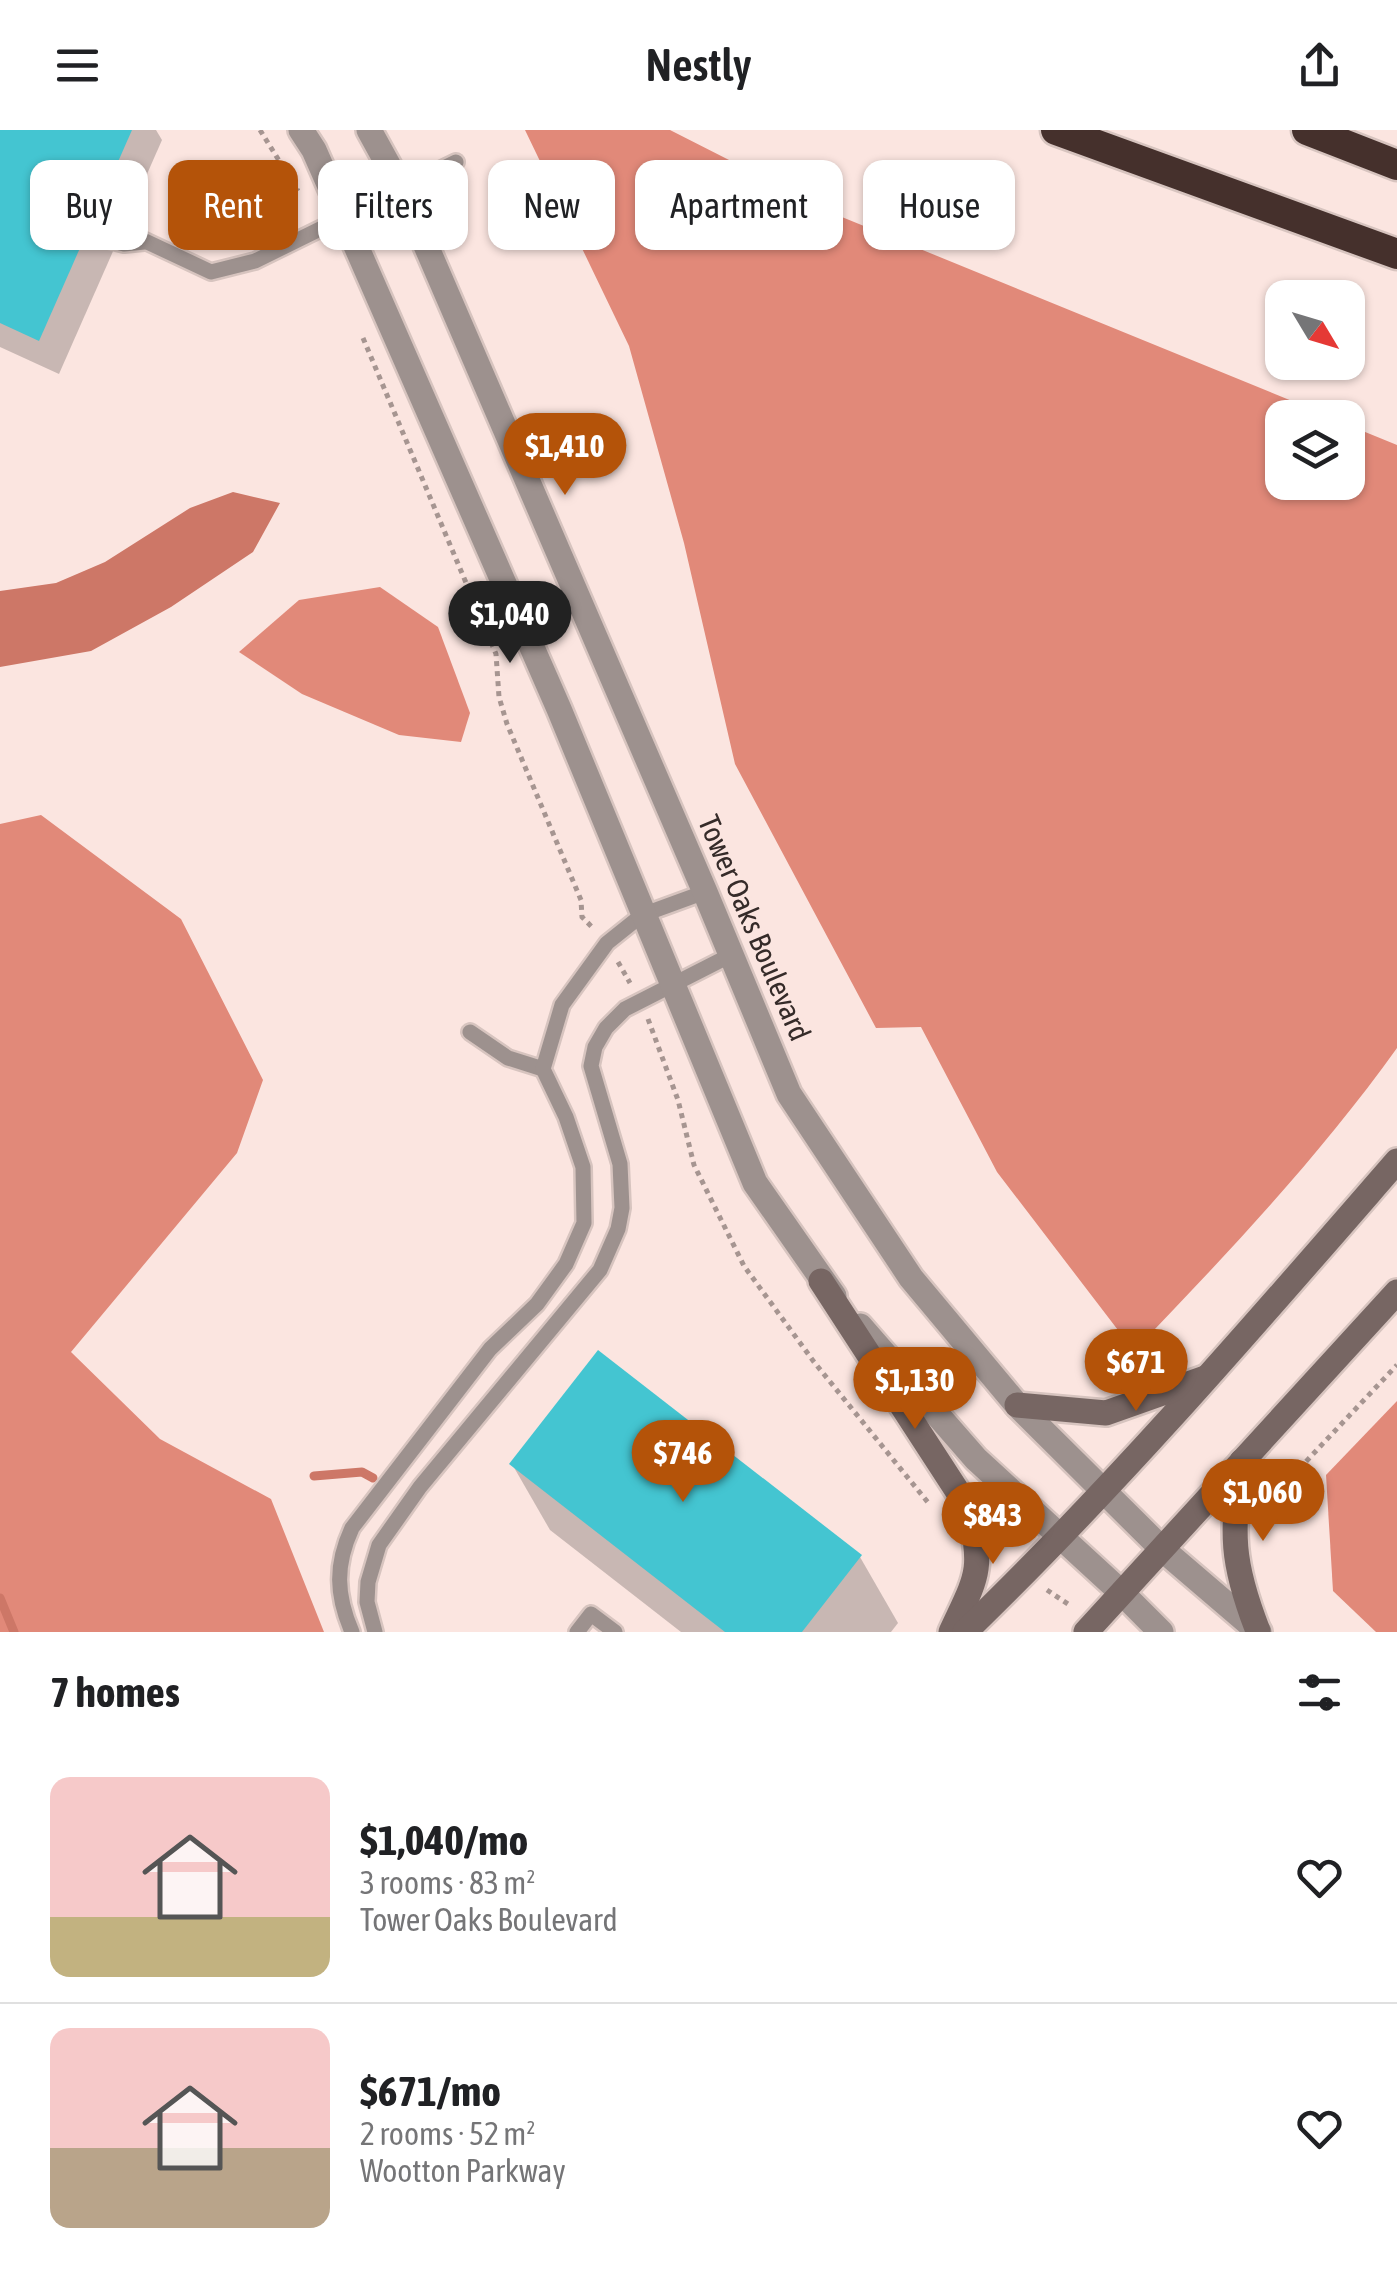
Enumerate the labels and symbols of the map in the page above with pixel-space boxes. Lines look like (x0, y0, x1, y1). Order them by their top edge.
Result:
north arrow (1265, 280, 1365, 380)
pin: $1,410 (484, 413, 646, 498)
pin: $1,040 (429, 581, 591, 666)
street label: Tower Oaks Boulevard (692, 810, 818, 1045)
pin: $671 (1077, 1329, 1195, 1414)
pin: $1,130 (834, 1347, 996, 1432)
pin: $746 (624, 1420, 742, 1505)
pin: $1,060 (1182, 1459, 1344, 1544)
pin: $843 (934, 1482, 1052, 1567)

